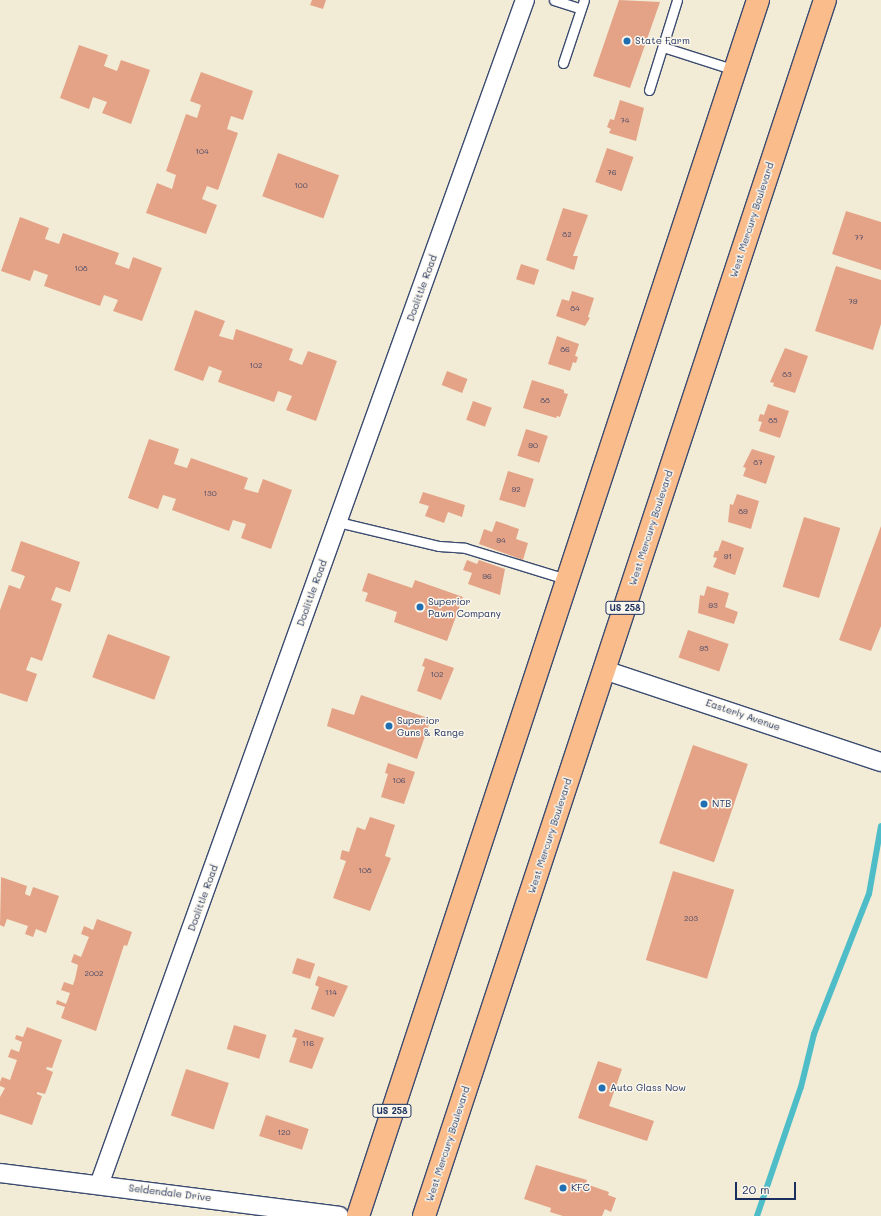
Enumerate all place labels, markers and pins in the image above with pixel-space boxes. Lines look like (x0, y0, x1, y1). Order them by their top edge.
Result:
place label: State Farm (635, 35, 690, 47)
marker: State Farm (622, 36, 632, 46)
place label: Superior Pawn Company (428, 595, 501, 618)
marker: Superior Pawn Company (415, 602, 425, 612)
place label: Superior Guns & Range (397, 714, 464, 738)
marker: Superior Guns & Range (384, 721, 394, 731)
place label: NTB (712, 798, 731, 810)
marker: NTB (699, 799, 709, 809)
place label: Auto Glass Now (610, 1082, 686, 1094)
marker: Auto Glass Now (597, 1083, 607, 1093)
place label: KFC (571, 1182, 590, 1194)
marker: KFC (558, 1183, 568, 1193)

